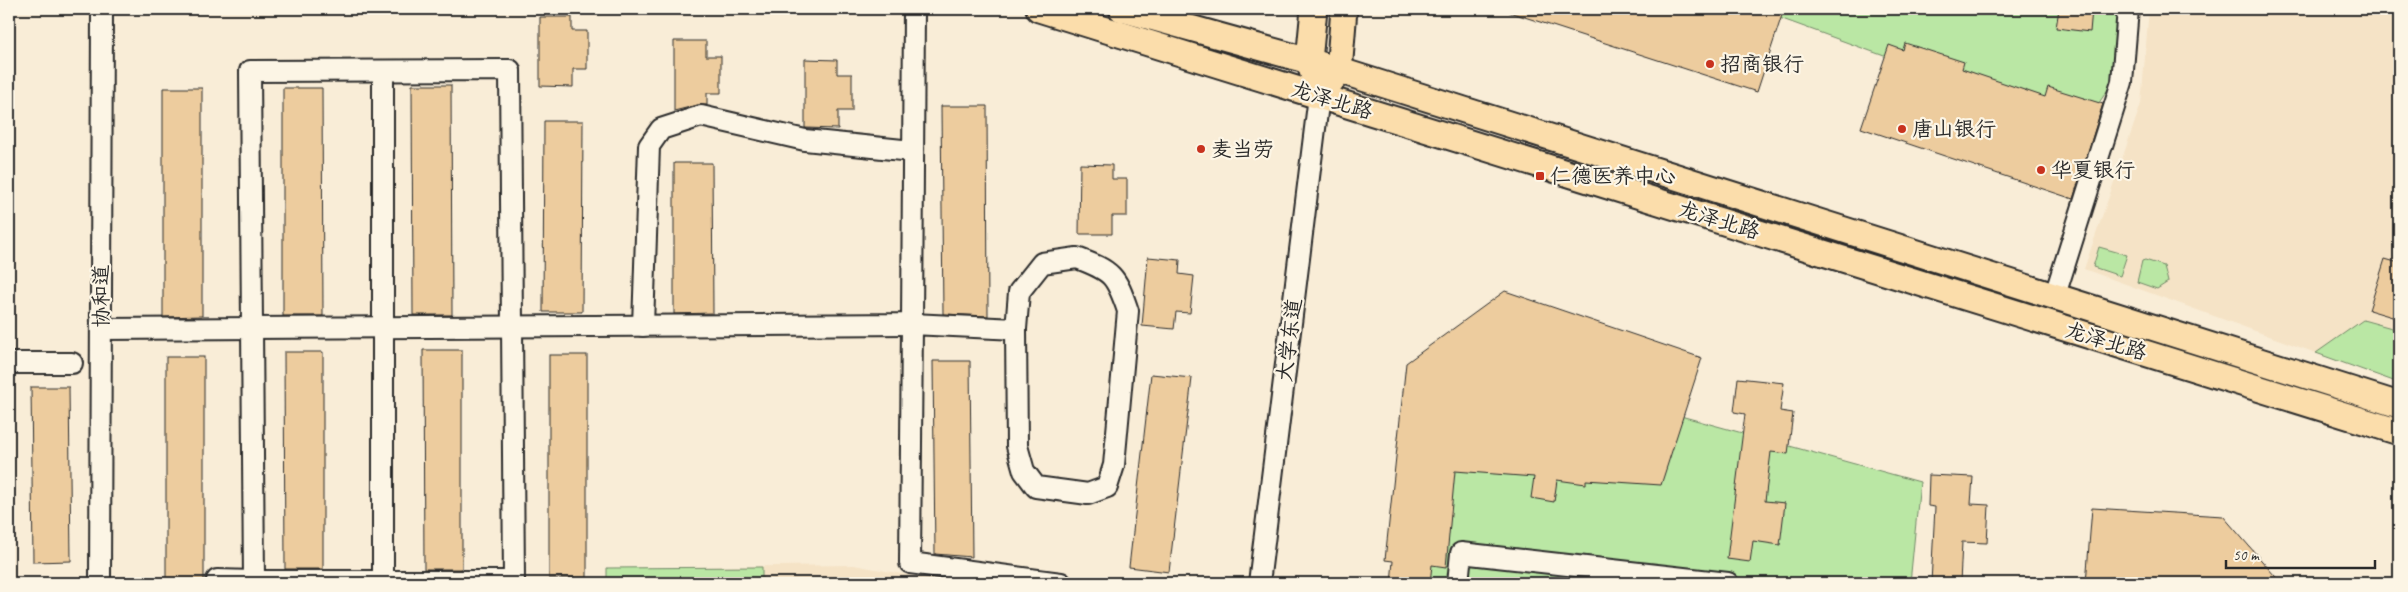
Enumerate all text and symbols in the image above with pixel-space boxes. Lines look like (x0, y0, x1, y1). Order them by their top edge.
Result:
place label: 招商银行 (1720, 51, 1804, 77)
marker: 招商银行 (1704, 58, 1716, 70)
street label: 龙泽北路 (1288, 75, 1376, 125)
place label: 唐山银行 (1912, 116, 1996, 142)
marker: 唐山银行 (1896, 123, 1908, 135)
place label: 麦当劳 (1211, 136, 1274, 162)
marker: 麦当劳 (1195, 143, 1207, 155)
place label: 华夏银行 (2051, 157, 2135, 183)
place label: 仁德医养中心 (1550, 163, 1676, 189)
marker: 华夏银行 (2035, 164, 2047, 176)
marker: 仁德医养中心 (1534, 170, 1546, 182)
street label: 龙泽北路 (1675, 195, 1763, 245)
street label: 协和道 (88, 265, 114, 328)
street label: 大学东道 (1271, 297, 1307, 383)
street label: 龙泽北路 (2062, 316, 2150, 366)
scale bar (2226, 537, 2374, 569)
text: 50 m (2233, 546, 2260, 565)

